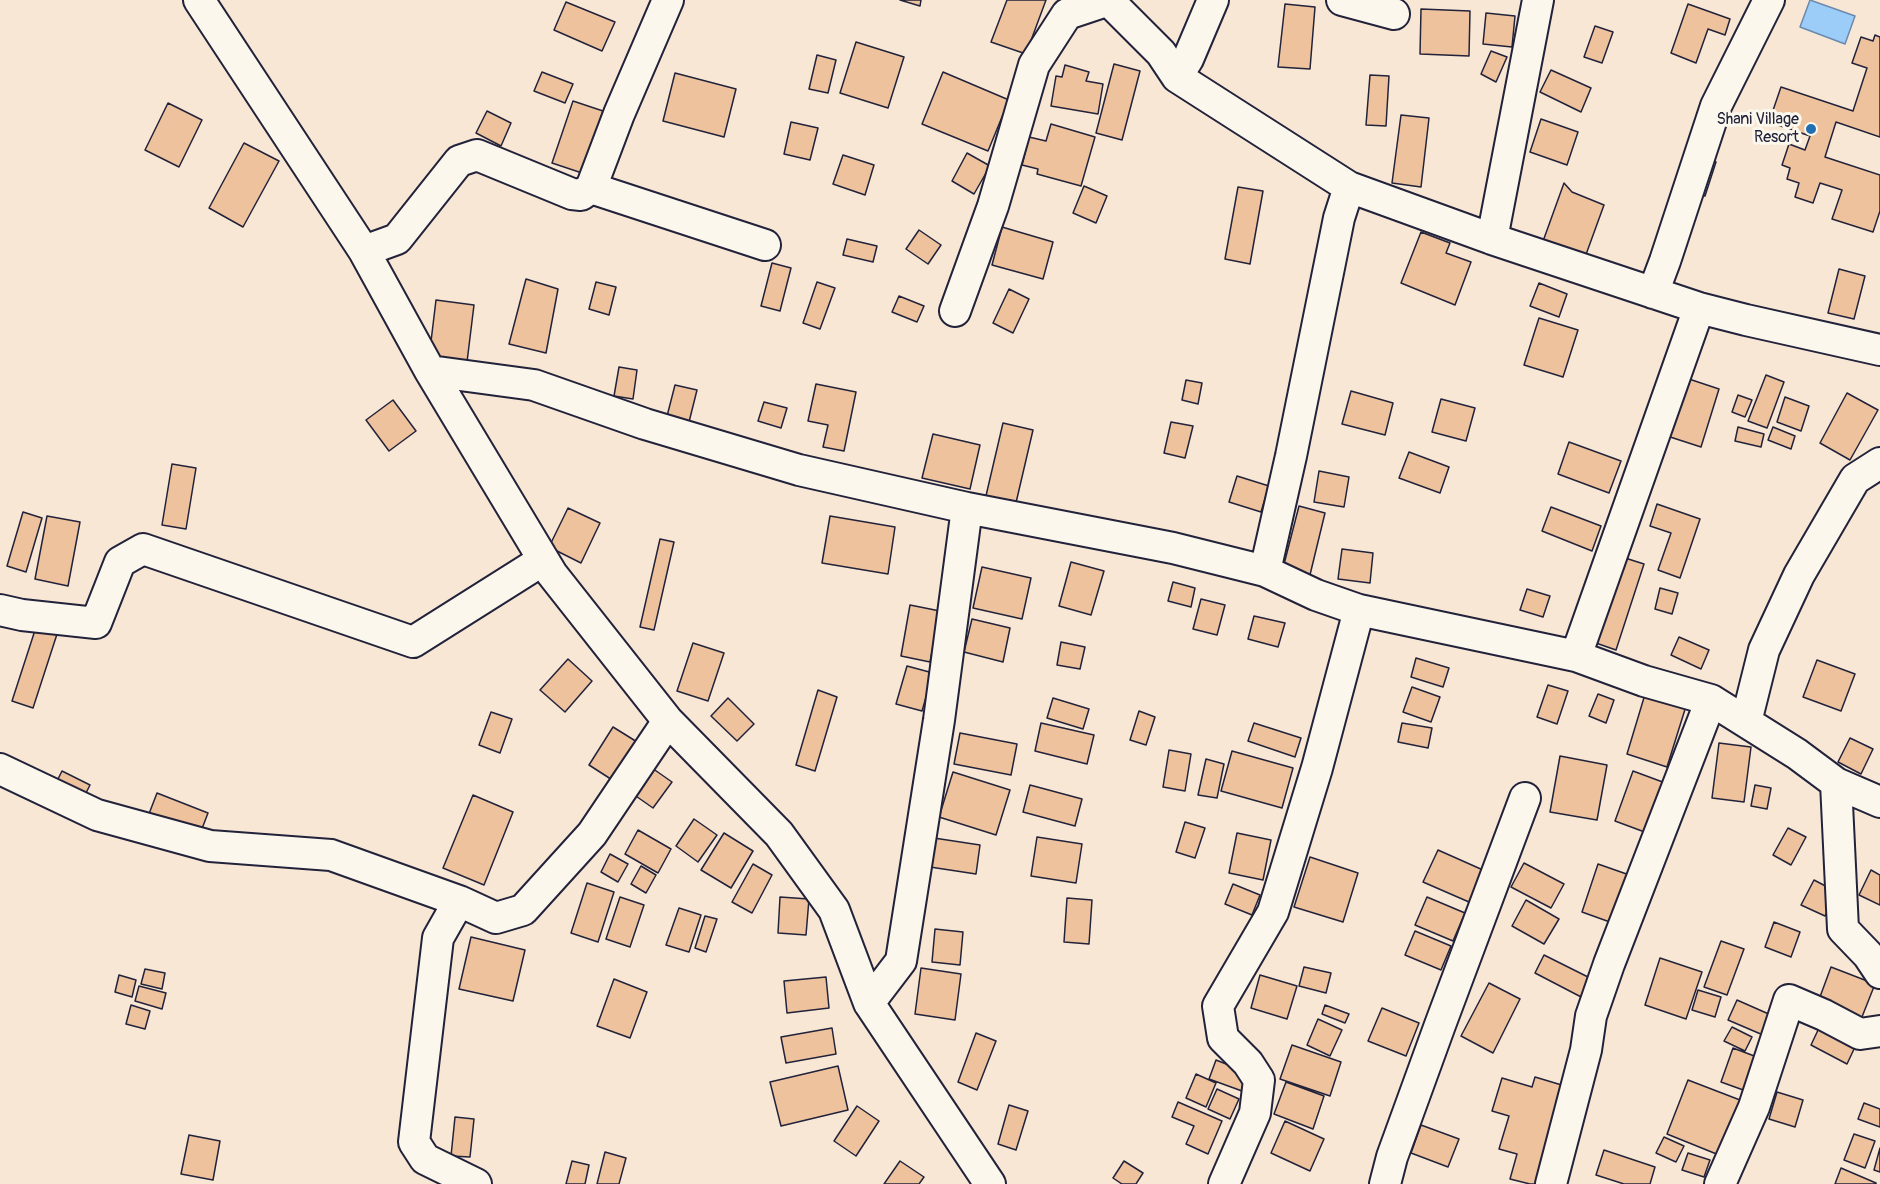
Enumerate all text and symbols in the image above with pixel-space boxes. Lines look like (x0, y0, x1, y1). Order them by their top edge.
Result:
place label: Shani Village Resort (1716, 110, 1799, 148)
marker: Shani Village Resort (1804, 122, 1818, 136)

